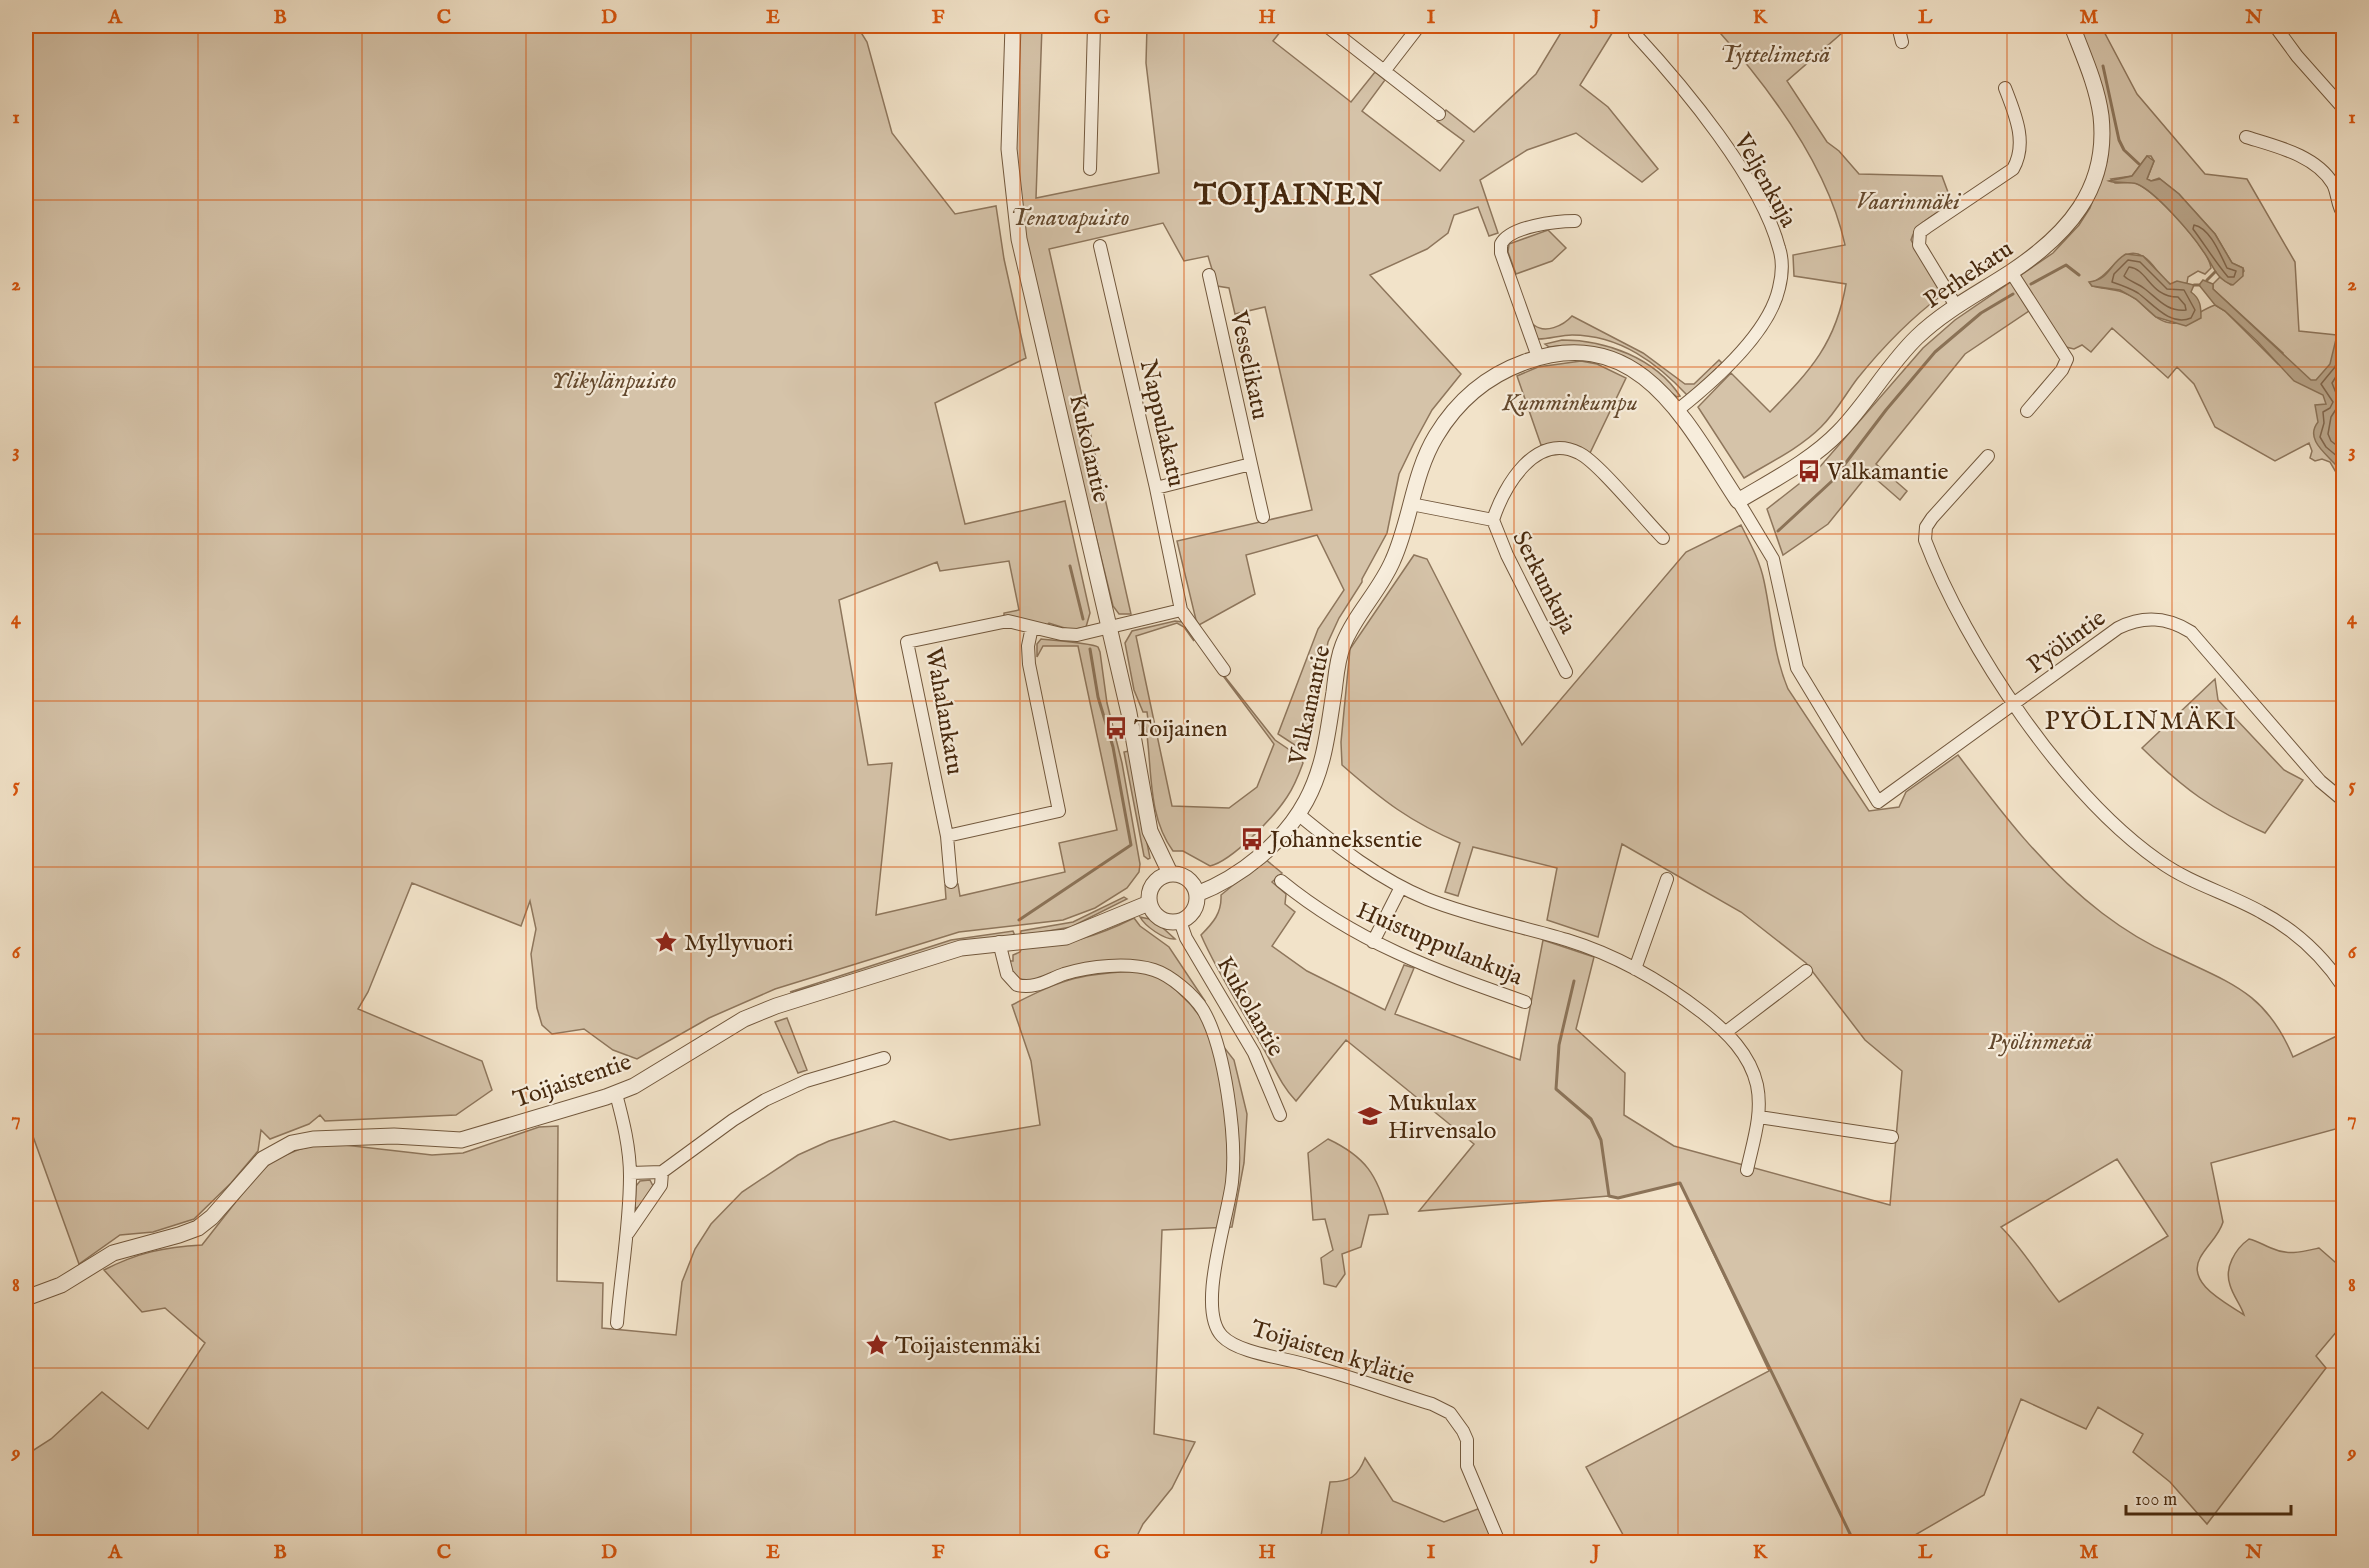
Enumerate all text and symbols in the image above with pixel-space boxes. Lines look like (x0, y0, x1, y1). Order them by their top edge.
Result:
text: A (107, 5, 123, 30)
text: B (273, 5, 287, 30)
text: C (437, 5, 451, 30)
text: D (601, 5, 617, 30)
text: E (766, 5, 780, 30)
text: F (932, 5, 945, 30)
text: G (1094, 5, 1111, 30)
text: H (1258, 5, 1276, 30)
text: I (1427, 5, 1436, 30)
text: J (1589, 5, 1601, 30)
text: K (1753, 5, 1769, 30)
text: L (1918, 5, 1933, 30)
text: M (2080, 5, 2099, 30)
text: N (2244, 5, 2263, 30)
park label: Tyttelimetsä (1720, 40, 1831, 71)
text: 1 (12, 105, 20, 130)
text: 1 (2348, 105, 2356, 130)
street label: Veljenkuja (1726, 127, 1803, 234)
district label: TOIJAINEN (1193, 177, 1384, 215)
park label: Vaarinmäki (1856, 187, 1962, 218)
park label: Tenavapuisto (1010, 203, 1130, 234)
street label: Perhekatu (1918, 234, 2019, 316)
text: 2 (11, 272, 21, 297)
text: 2 (2347, 272, 2357, 297)
street label: Vesselikatu (1222, 307, 1275, 422)
street label: Nappulakatu (1132, 357, 1191, 490)
park label: Ylikylänpuisto (551, 366, 677, 397)
park label: Kumminkumpu (1501, 388, 1638, 419)
street label: Kukolantie (1061, 391, 1116, 506)
text: 3 (12, 439, 20, 464)
text: 3 (2348, 439, 2356, 464)
place label: Valkamantie (1826, 457, 1949, 488)
bus stop icon: Valkamantie (1796, 458, 1822, 484)
street label: Serkunkuja (1505, 526, 1583, 640)
street label: Pyölintie (2022, 603, 2112, 681)
text: 4 (11, 606, 22, 631)
text: 4 (2347, 606, 2358, 631)
street label: Valkamantie (1282, 643, 1338, 769)
street label: Wahalankatu (917, 645, 970, 777)
district label: PYÖLINMÄKI (2045, 705, 2237, 738)
place label: Toijainen (1134, 714, 1228, 745)
bus stop icon: Toijainen (1103, 715, 1129, 741)
text: 5 (12, 773, 20, 798)
text: 5 (2348, 773, 2356, 798)
place label: Johanneksentie (1267, 825, 1422, 856)
bus stop icon: Johanneksentie (1239, 826, 1265, 852)
street label: Huistuppulankuja (1352, 895, 1528, 994)
place label: Myllyvuori (684, 928, 793, 959)
place icon: Myllyvuori (653, 929, 679, 955)
text: 6 (12, 940, 22, 965)
text: 6 (2348, 940, 2358, 965)
street label: Kukolantie (1209, 951, 1291, 1062)
park label: Pyölinmetsä (1988, 1027, 2094, 1058)
street label: Toijaistentie (509, 1047, 636, 1116)
place label: Mukulax Hirvensalo (1388, 1088, 1496, 1147)
school or university icon: Mukulax Hirvensalo (1357, 1103, 1383, 1129)
text: 7 (11, 1107, 21, 1132)
text: 7 (2347, 1107, 2357, 1132)
text: 8 (12, 1273, 20, 1298)
text: 8 (2348, 1273, 2356, 1298)
street label: Toijaisten kylätie (1247, 1314, 1418, 1393)
place label: Toijaistenmäki (895, 1331, 1041, 1362)
place icon: Toijaistenmäki (864, 1332, 890, 1358)
text: 9 (11, 1440, 21, 1465)
text: 9 (2347, 1440, 2357, 1465)
scale bar (2126, 1478, 2291, 1516)
text: 100 m (2135, 1489, 2177, 1512)
text: A (107, 1540, 123, 1565)
text: B (273, 1540, 287, 1565)
text: C (437, 1540, 451, 1565)
text: D (601, 1540, 617, 1565)
text: E (766, 1540, 780, 1565)
text: F (932, 1540, 945, 1565)
text: G (1094, 1540, 1111, 1565)
text: H (1258, 1540, 1276, 1565)
text: I (1427, 1540, 1436, 1565)
text: J (1589, 1540, 1601, 1565)
text: K (1753, 1540, 1769, 1565)
text: L (1918, 1540, 1933, 1565)
text: M (2080, 1540, 2099, 1565)
text: N (2244, 1540, 2263, 1565)

